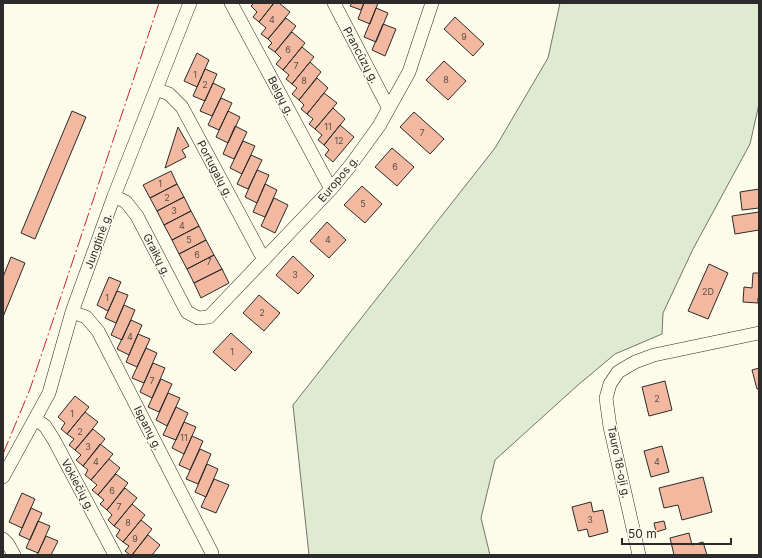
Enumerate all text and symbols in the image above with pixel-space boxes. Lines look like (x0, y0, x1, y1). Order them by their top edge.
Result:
house number: 4 (269, 14, 275, 25)
street label: Prancūzų g. (340, 24, 382, 86)
house number: 9 (461, 31, 467, 42)
house number: 6 (285, 44, 291, 55)
house number: 7 (293, 60, 299, 71)
house number: 1 (193, 69, 197, 80)
street label: Belgų g. (265, 74, 297, 118)
house number: 8 (443, 74, 449, 85)
house number: 8 (301, 75, 307, 86)
house number: 2 (202, 79, 208, 90)
house number: 11 (324, 121, 332, 132)
house number: 7 (419, 127, 425, 138)
house number: 12 (334, 135, 344, 146)
street label: Portugalų g. (194, 138, 236, 200)
street label: Europos g. (315, 153, 361, 205)
house number: 6 (392, 161, 398, 172)
house number: 1 (158, 178, 162, 189)
house number: 2 (164, 192, 170, 203)
house number: 5 (360, 198, 366, 209)
house number: 3 (171, 205, 177, 216)
street label: Jungtinė g. (81, 211, 115, 271)
house number: 4 (179, 220, 185, 231)
street label: Graikų g. (140, 231, 174, 279)
house number: 5 (186, 234, 192, 245)
house number: 4 (325, 234, 331, 245)
house number: 6 (194, 249, 200, 260)
house number: 7 (206, 256, 212, 267)
house number: 3 (292, 269, 298, 280)
house number: 2D (702, 286, 714, 297)
house number: 1 (105, 292, 109, 303)
house number: 2 (259, 307, 265, 318)
house number: 4 (127, 331, 133, 342)
house number: 1 (230, 346, 234, 357)
house number: 7 (149, 375, 155, 386)
house number: 2 (654, 393, 660, 404)
street label: Ispanų g. (131, 404, 165, 452)
house number: 1 (70, 408, 74, 419)
street label: Tauro 18-oji g. (604, 424, 634, 500)
house number: 2 (77, 426, 83, 437)
house number: 11 (180, 432, 188, 443)
house number: 3 (85, 441, 91, 452)
street label: Vokiečių g. (58, 456, 98, 514)
house number: 4 (93, 456, 99, 467)
house number: 4 (654, 456, 660, 467)
house number: 6 (109, 485, 115, 496)
house number: 7 (116, 501, 122, 512)
house number: 3 (587, 514, 593, 525)
house number: 8 (125, 517, 131, 528)
scale bar (622, 520, 731, 546)
text: 50 m (628, 526, 657, 541)
house number: 9 (132, 533, 138, 544)

